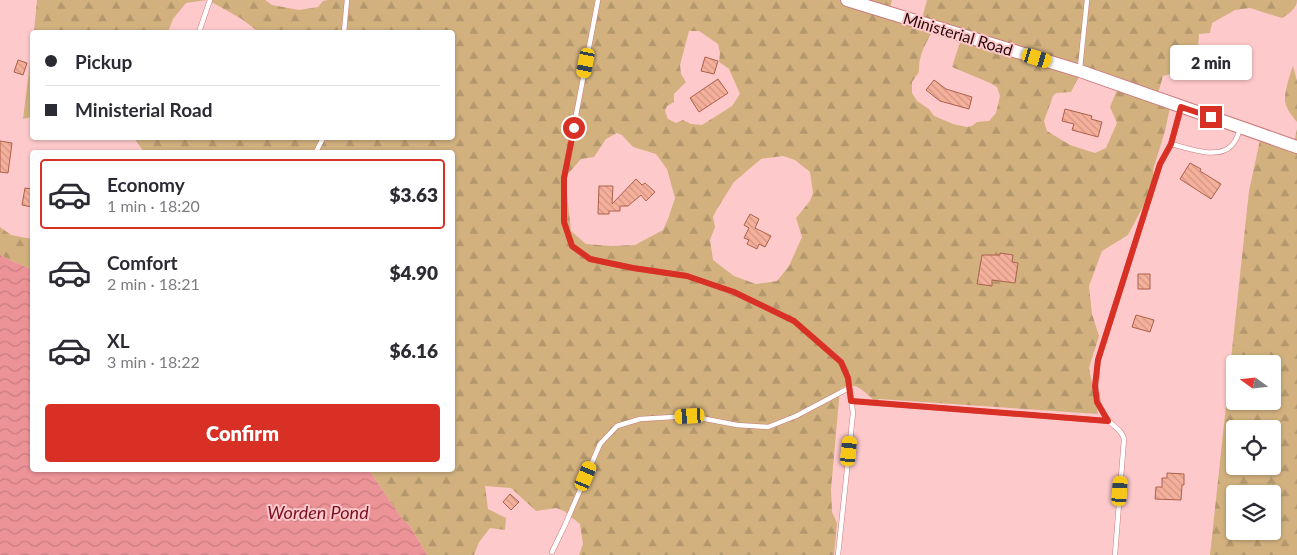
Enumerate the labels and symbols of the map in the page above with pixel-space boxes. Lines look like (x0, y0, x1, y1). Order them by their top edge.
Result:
street label: Ministerial Road (901, 8, 1015, 59)
callout: 2 min (1170, 44, 1252, 80)
car (1020, 46, 1053, 70)
car (575, 47, 596, 79)
route end (1200, 106, 1222, 128)
route start (563, 117, 585, 139)
north arrow (1226, 355, 1281, 410)
car (674, 408, 705, 424)
car (839, 435, 858, 467)
car (573, 459, 598, 493)
car (1111, 476, 1128, 506)
water label: Worden Pond (267, 501, 369, 523)

